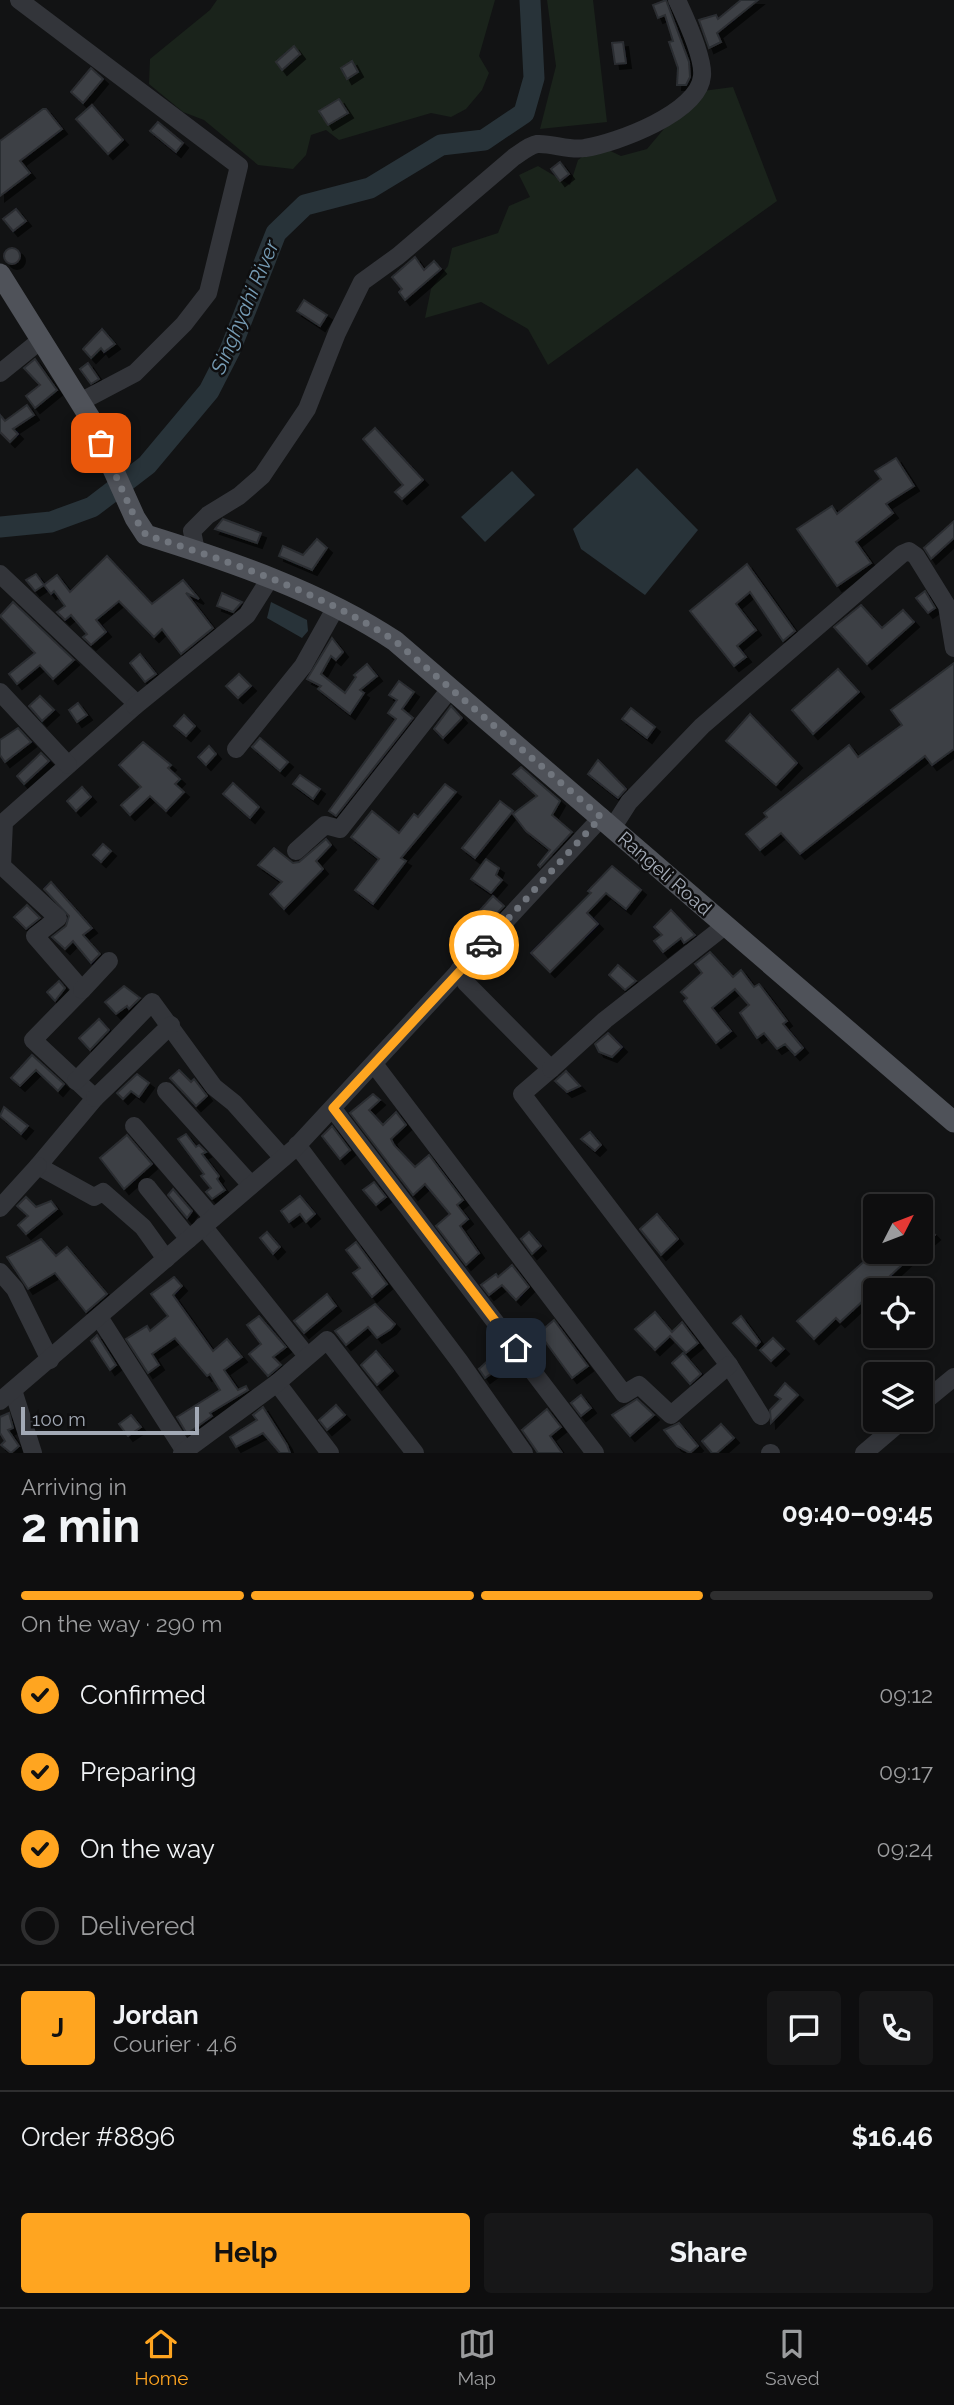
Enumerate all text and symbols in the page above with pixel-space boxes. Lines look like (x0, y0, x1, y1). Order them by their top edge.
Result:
water label: Singhyahi River (205, 236, 284, 378)
pin (71, 413, 131, 473)
icon: bag (82, 424, 120, 462)
street label: Rangeli Road (614, 827, 716, 919)
courier (449, 910, 519, 980)
icon: car (465, 926, 503, 964)
north arrow (863, 1194, 933, 1264)
map controls (863, 1194, 933, 1432)
button: locate (863, 1278, 933, 1348)
pin (486, 1318, 546, 1378)
icon: home (497, 1329, 535, 1367)
button: layers (863, 1362, 933, 1432)
scale bar (21, 1404, 200, 1436)
text: 100 m (32, 1408, 86, 1430)
text: Arriving in (21, 1473, 127, 1500)
text: 09:40–09:45 (782, 1498, 933, 1528)
text: 2 min (21, 1499, 140, 1553)
text: On the way · 290 m (21, 1610, 222, 1637)
icon: check (21, 1676, 59, 1714)
text: Confirmed (80, 1680, 206, 1710)
text: 09:12 (879, 1681, 933, 1708)
icon: check (21, 1753, 59, 1791)
text: Preparing (80, 1757, 196, 1787)
text: 09:17 (879, 1758, 933, 1785)
icon: check (21, 1830, 59, 1868)
text: On the way (80, 1834, 215, 1864)
text: 09:24 (877, 1835, 933, 1862)
text: Delivered (80, 1911, 195, 1941)
button: chat (767, 1991, 841, 2065)
button: phone (859, 1991, 933, 2065)
text: Jordan (113, 2000, 199, 2030)
text: J (52, 2013, 64, 2043)
text: Courier · 4.6 (113, 2030, 237, 2057)
text: Order #8896 (21, 2122, 175, 2152)
text: $16.46 (851, 2122, 933, 2152)
button: Help (21, 2213, 470, 2293)
button: Share (484, 2213, 933, 2293)
tab: Home (135, 2325, 188, 2389)
tab: Map (457, 2325, 496, 2389)
tab: Saved (765, 2325, 819, 2389)

